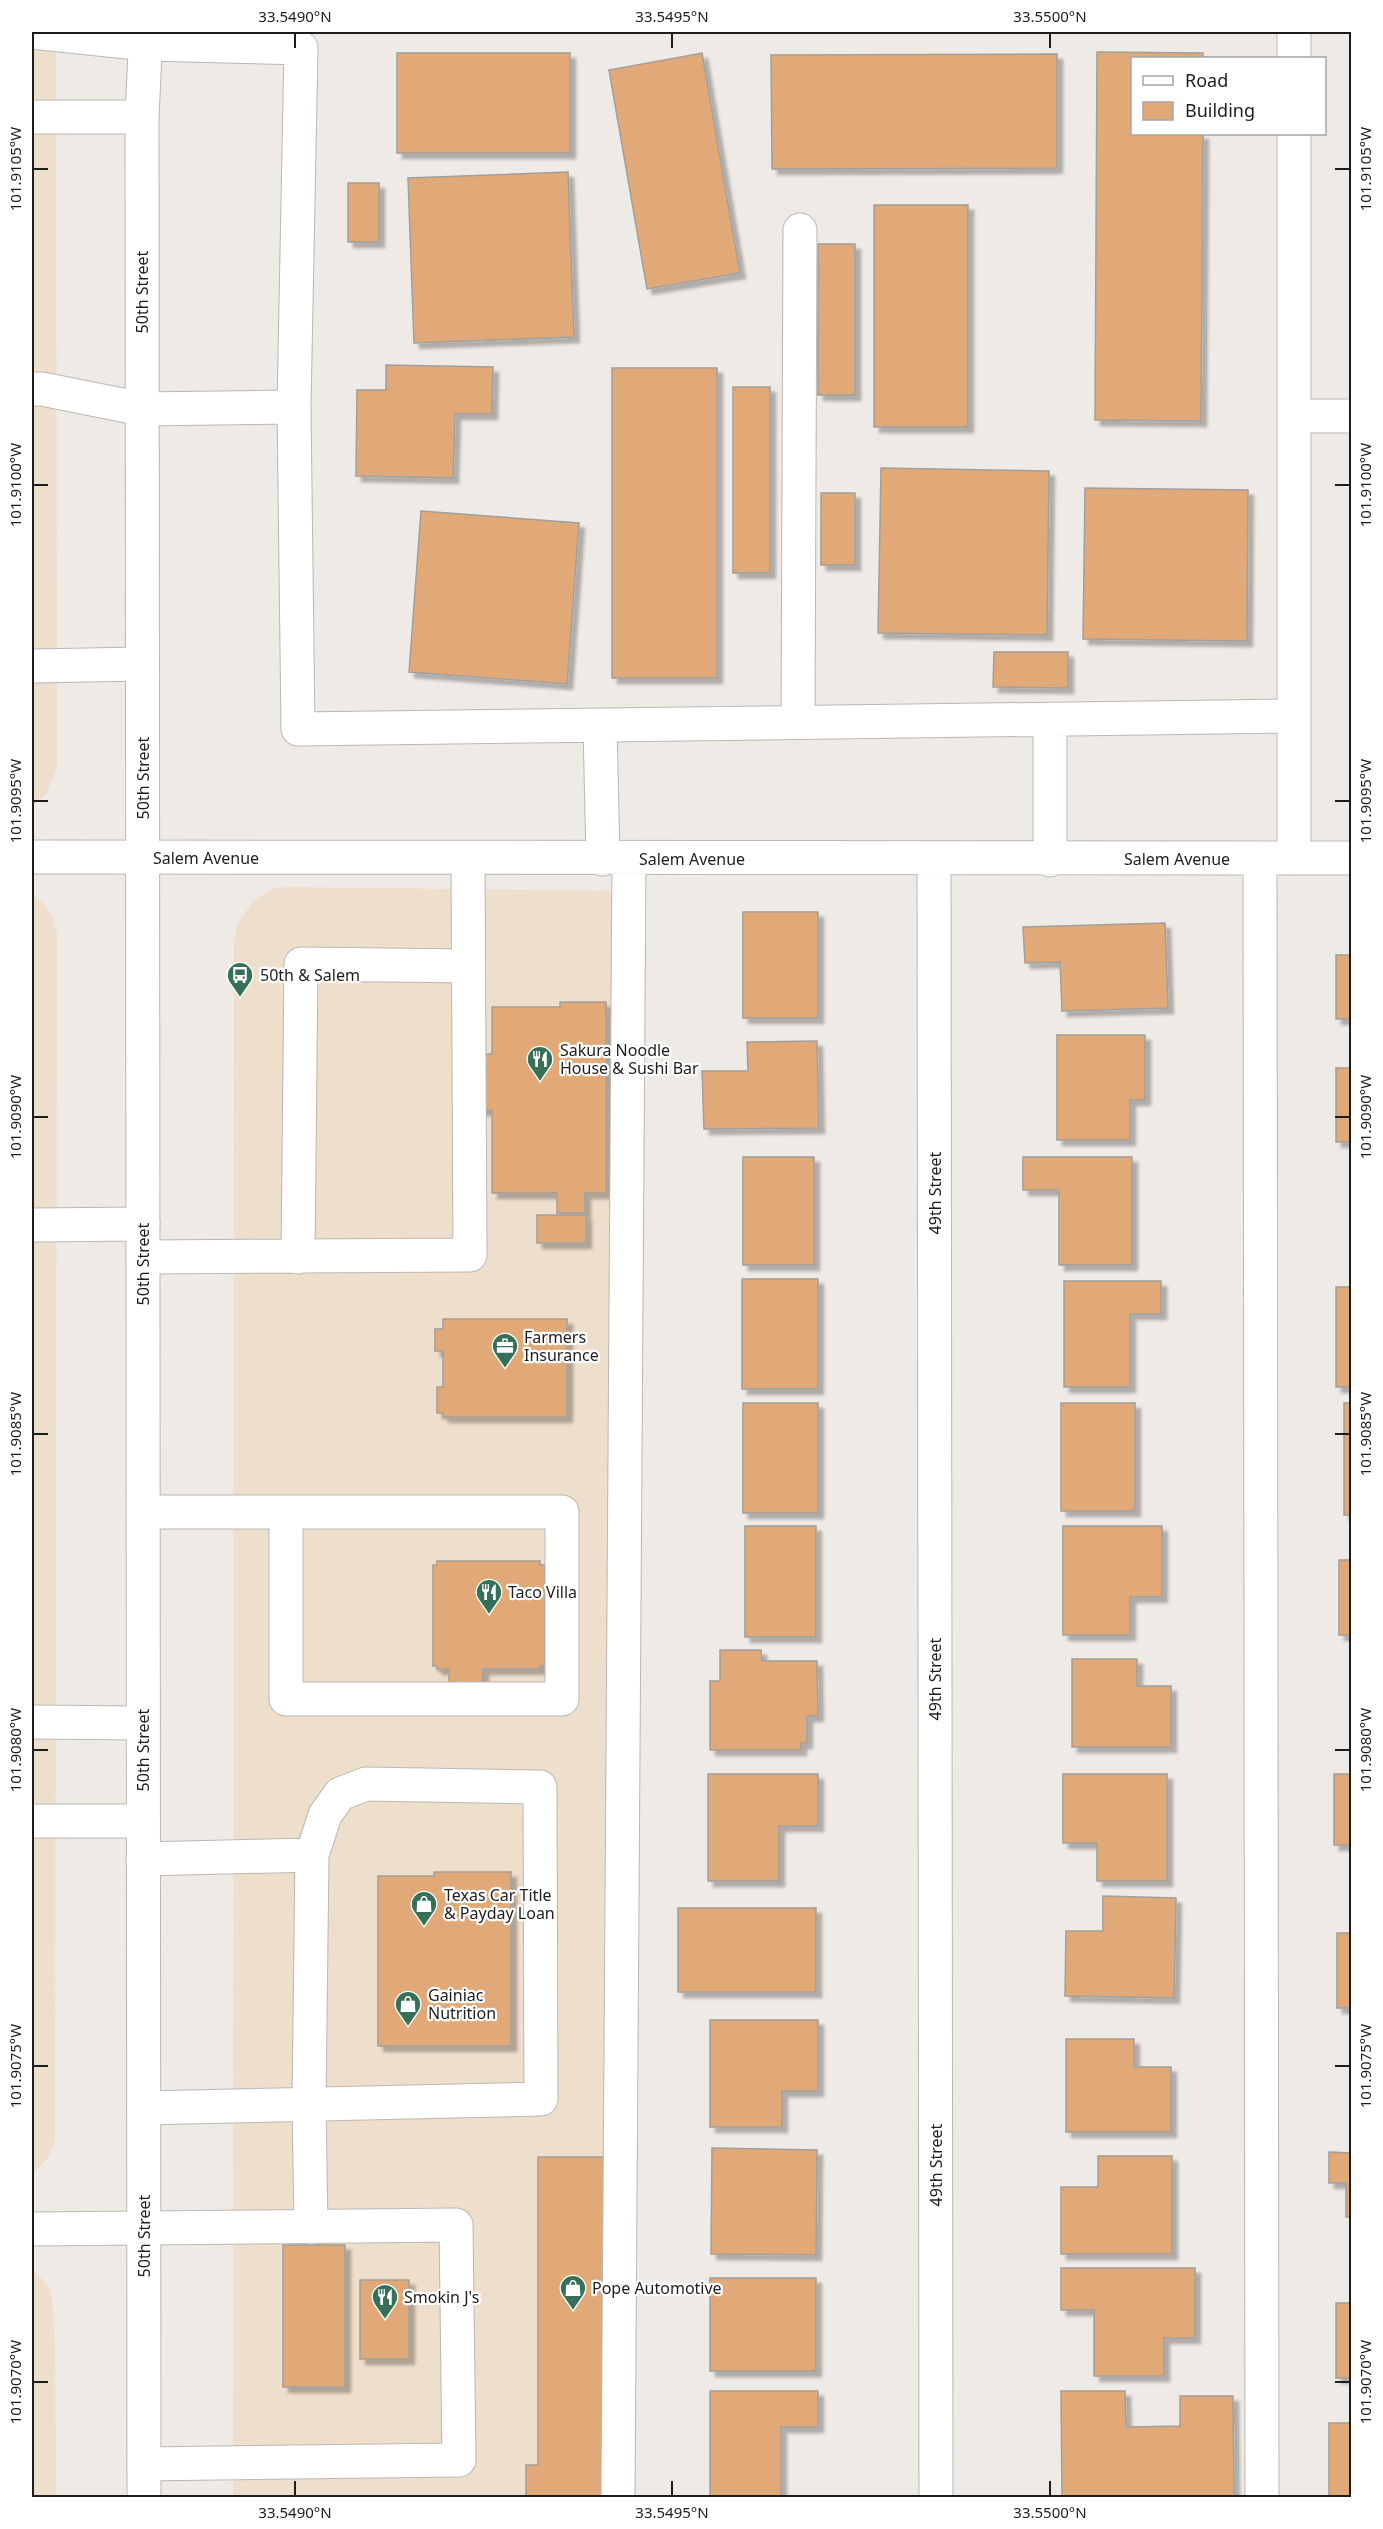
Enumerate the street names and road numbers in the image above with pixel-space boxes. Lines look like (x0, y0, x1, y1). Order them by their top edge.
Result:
street label: 50th Street (131, 250, 153, 333)
street label: 50th Street (132, 736, 154, 819)
street label: Salem Avenue (153, 847, 259, 869)
street label: Salem Avenue (639, 848, 745, 870)
street label: Salem Avenue (1124, 848, 1230, 870)
street label: 49th Street (924, 1151, 946, 1234)
street label: 50th Street (132, 1222, 154, 1305)
street label: 49th Street (924, 1637, 946, 1720)
street label: 50th Street (132, 1708, 154, 1791)
street label: 49th Street (925, 2123, 947, 2206)
street label: 50th Street (133, 2194, 155, 2277)

